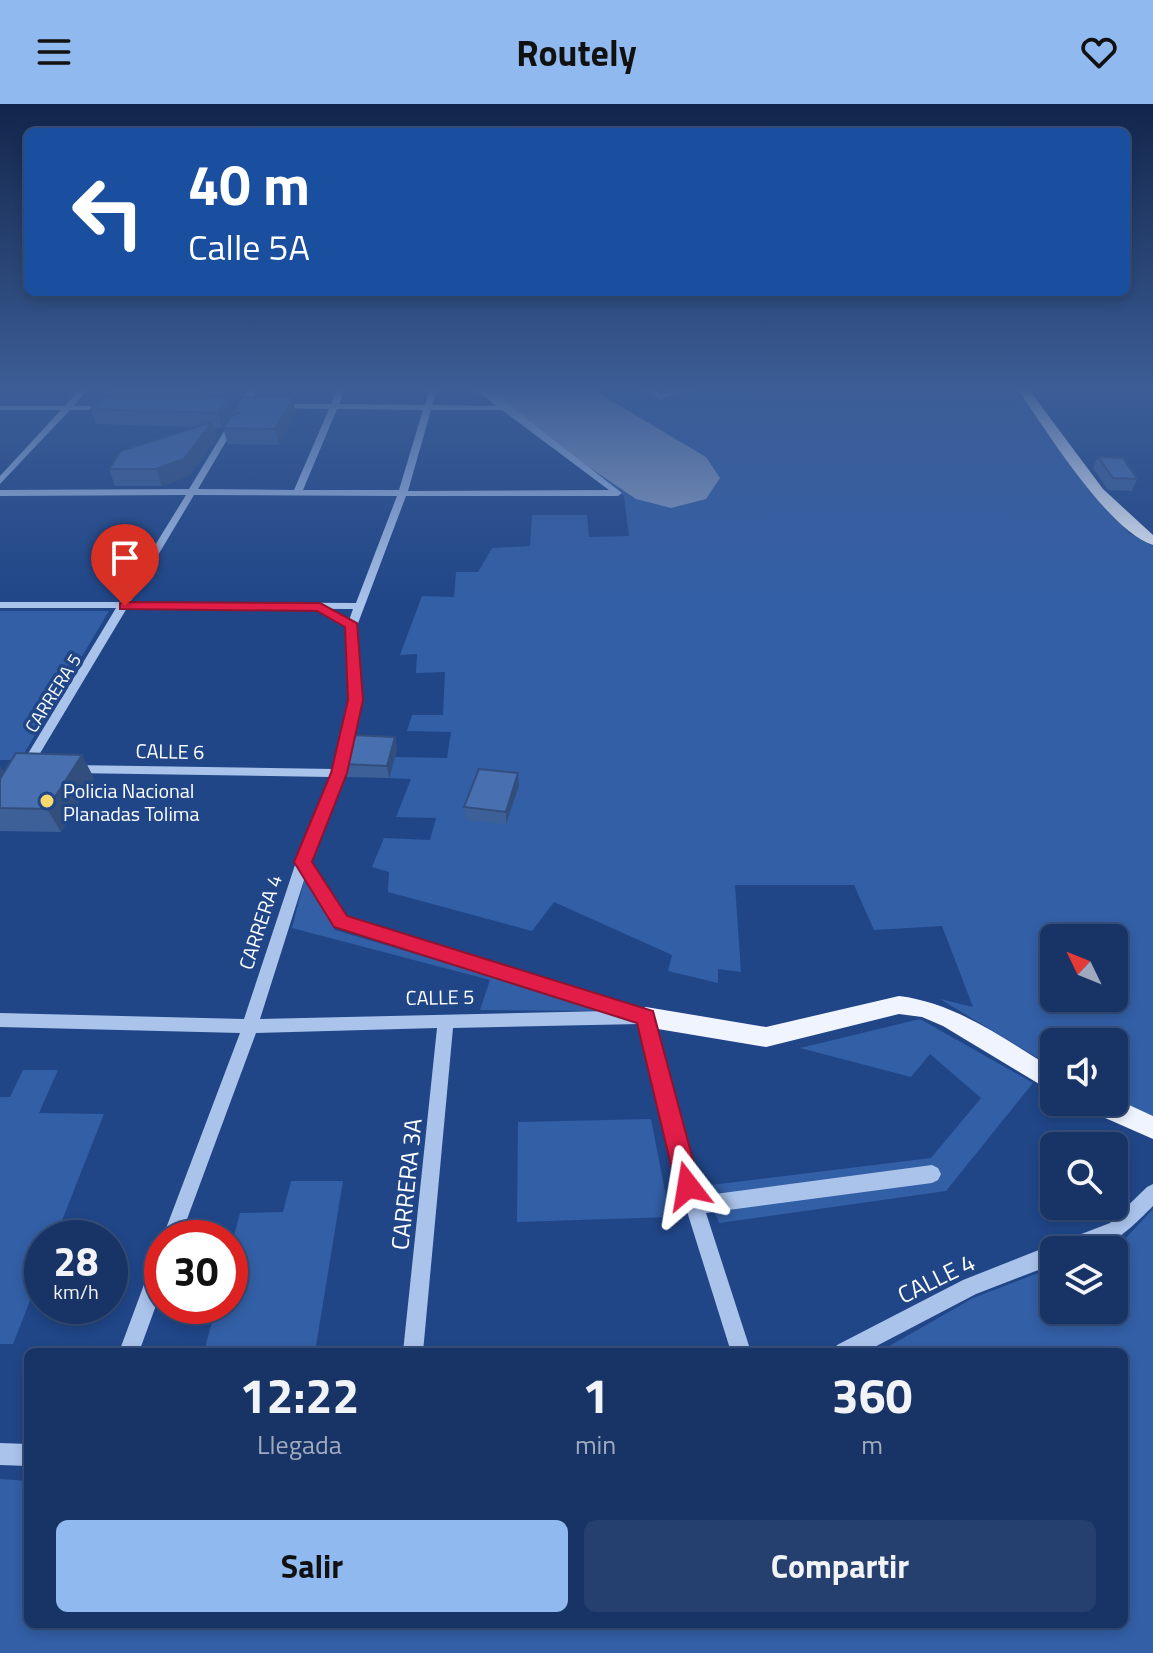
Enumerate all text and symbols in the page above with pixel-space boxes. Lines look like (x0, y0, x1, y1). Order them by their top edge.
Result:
text: Routely (516, 25, 637, 80)
icon: menu (32, 30, 76, 74)
icon: heart (1077, 30, 1121, 74)
text: 40 m (188, 142, 310, 227)
icon: left (56, 160, 160, 264)
text: Calle 5A (188, 219, 310, 274)
pin (91, 524, 159, 606)
icon: arrive (103, 536, 147, 580)
street label: CARRERA 5 (18, 648, 88, 738)
street label: CALLE 6 (135, 735, 205, 767)
place label: Policia Nacional Planadas Tolima (63, 775, 200, 829)
marker: Policia Nacional Planadas Tolima (38, 792, 56, 810)
street label: CARRERA 4 (230, 871, 290, 973)
north arrow (1040, 924, 1128, 1012)
map controls (1040, 924, 1128, 1324)
street label: CALLE 5 (405, 981, 475, 1013)
button: sound (1040, 1028, 1128, 1116)
street label: CARRERA 3A (381, 1116, 431, 1252)
button: search (1040, 1132, 1128, 1220)
position arrow (646, 1144, 730, 1228)
speed limit sign: 30 (144, 1220, 248, 1324)
text: 28 (54, 1231, 98, 1292)
button: layers (1040, 1236, 1128, 1324)
street label: CALLE 4 (891, 1244, 981, 1312)
text: km/h (53, 1276, 99, 1307)
text: 12:22 (240, 1359, 359, 1432)
text: 1 (582, 1359, 609, 1432)
text: 360 (832, 1359, 912, 1432)
text: Llegada (257, 1425, 342, 1464)
text: min (575, 1425, 616, 1464)
text: m (861, 1425, 883, 1464)
button: Salir (56, 1520, 568, 1612)
button: Compartir (584, 1520, 1096, 1612)

